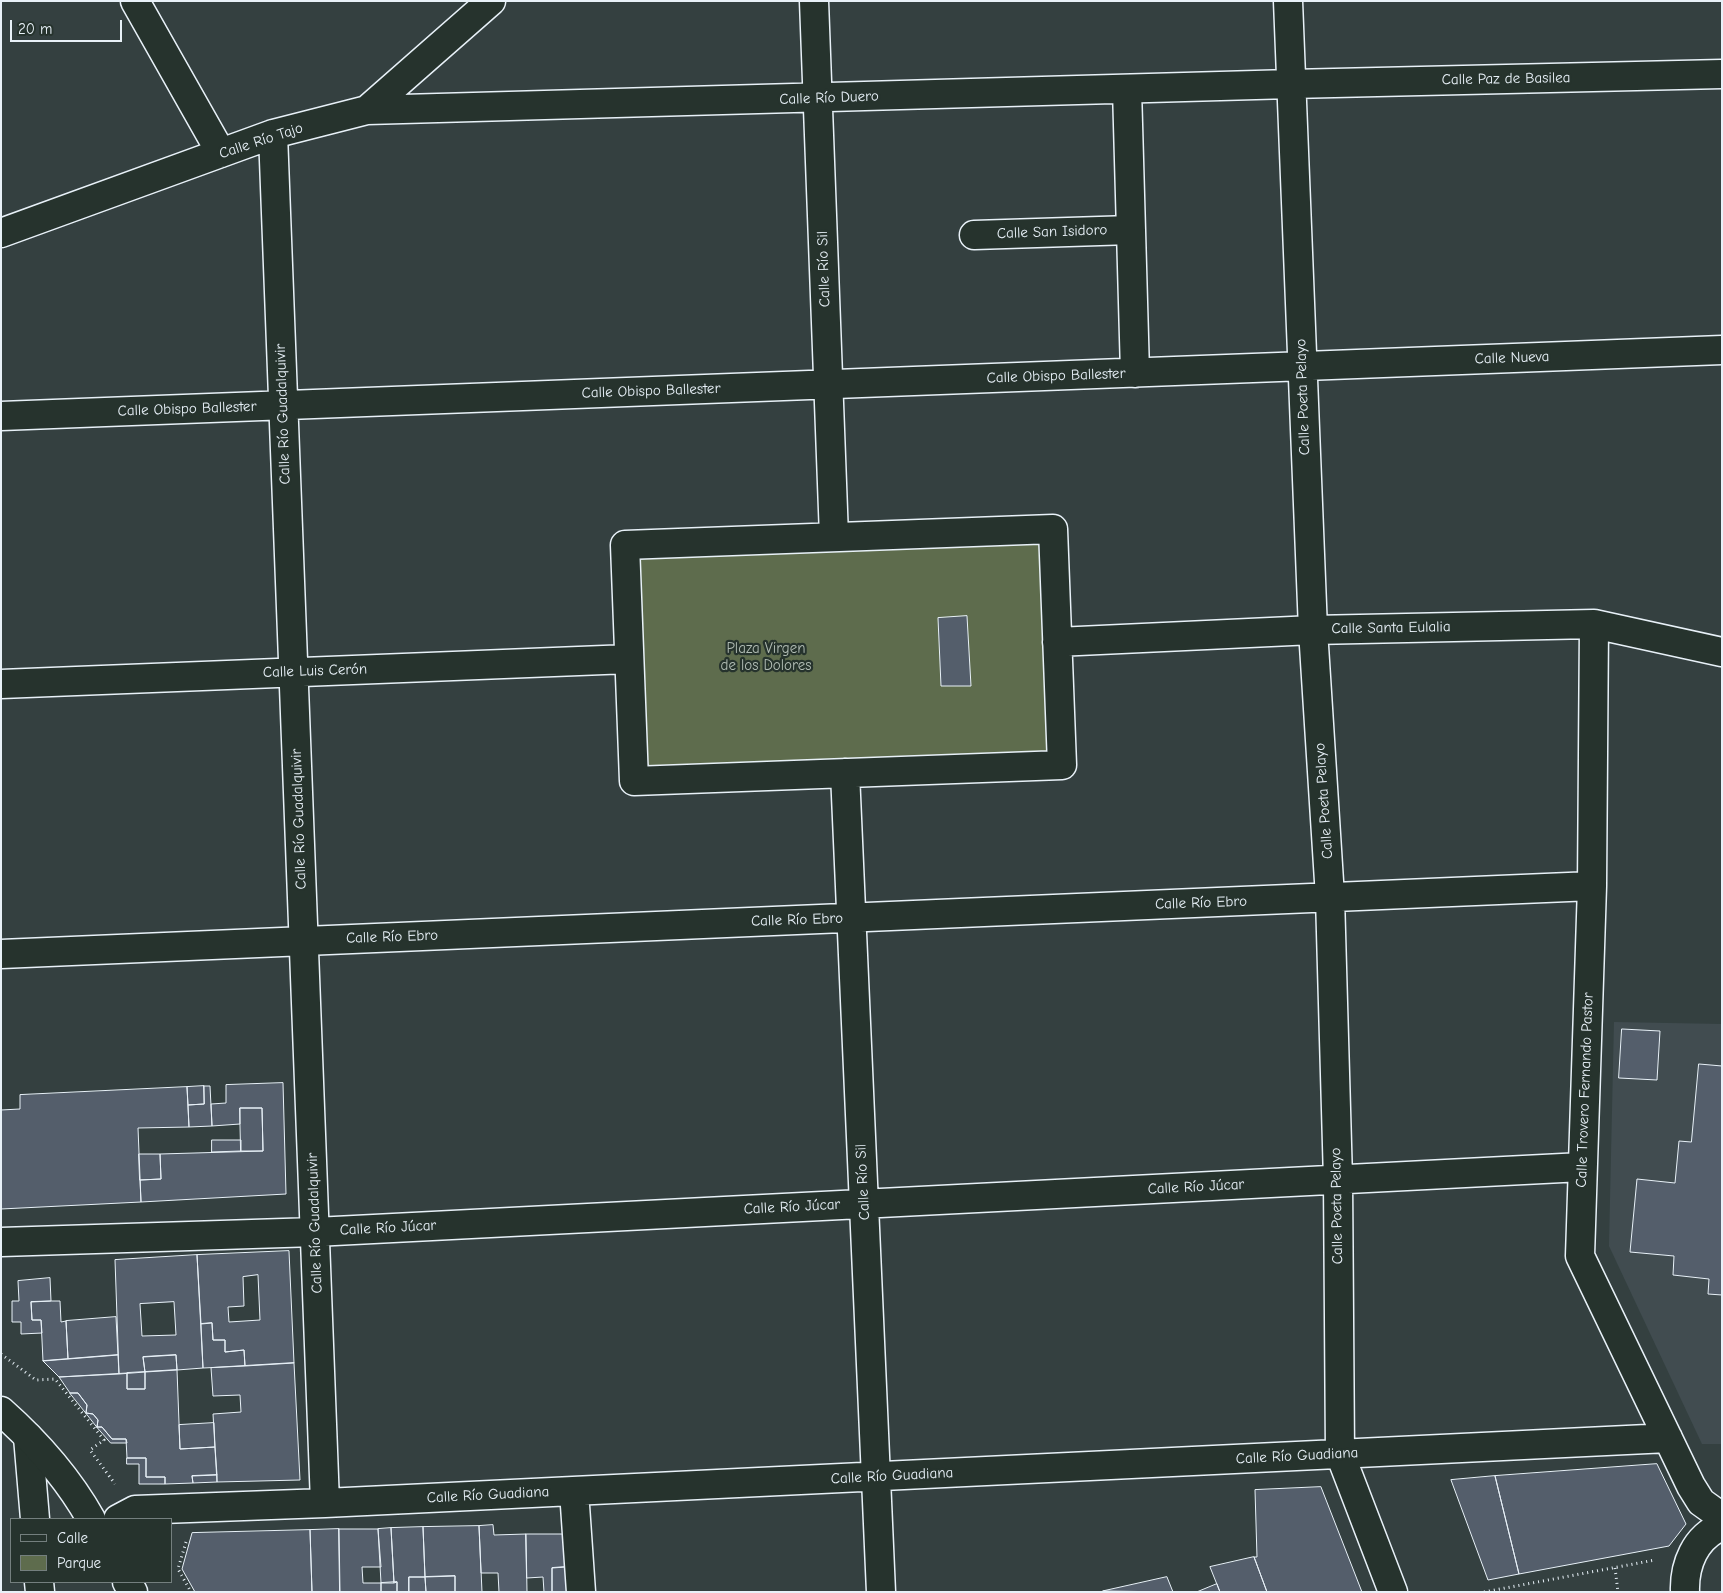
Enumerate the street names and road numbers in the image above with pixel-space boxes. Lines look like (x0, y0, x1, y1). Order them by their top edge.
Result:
street label: Calle Paz de Basilea (1441, 69, 1571, 89)
street label: Calle Río Duero (779, 87, 879, 109)
street label: Calle Río Tajo (217, 119, 305, 163)
street label: Calle San Isidoro (997, 221, 1107, 243)
street label: Calle Río Sil (814, 231, 834, 307)
street label: Calle Poeta Pelayo (1292, 338, 1314, 456)
street label: Calle Río Guadalquivir (272, 343, 294, 485)
street label: Calle Nueva (1474, 348, 1550, 368)
street label: Calle Obispo Ballester (986, 365, 1126, 387)
street label: Calle Obispo Ballester (581, 380, 721, 402)
street label: Calle Obispo Ballester (117, 398, 257, 420)
street label: Calle Santa Eulalia (1331, 618, 1451, 638)
street label: Calle Luis Cerón (263, 660, 367, 682)
street label: Calle Poeta Pelayo (1311, 742, 1337, 860)
street label: Calle Río Guadalquivir (288, 748, 310, 890)
street label: Calle Río Ebro (1155, 892, 1247, 914)
street label: Calle Río Ebro (751, 909, 843, 931)
street label: Calle Río Ebro (346, 926, 438, 948)
street label: Calle Trovero Fernando Pastor (1573, 992, 1597, 1188)
street label: Calle Río Sil (852, 1143, 874, 1221)
street label: Calle Poeta Pelayo (1327, 1148, 1347, 1264)
street label: Calle Río Guadalquivir (304, 1152, 326, 1294)
street label: Calle Río Júcar (1147, 1175, 1245, 1199)
street label: Calle Río Júcar (743, 1195, 841, 1219)
street label: Calle Río Júcar (339, 1216, 437, 1240)
street label: Calle Río Guadiana (1235, 1444, 1359, 1468)
street label: Calle Río Guadiana (830, 1464, 954, 1488)
street label: Calle Río Guadiana (426, 1483, 550, 1507)

